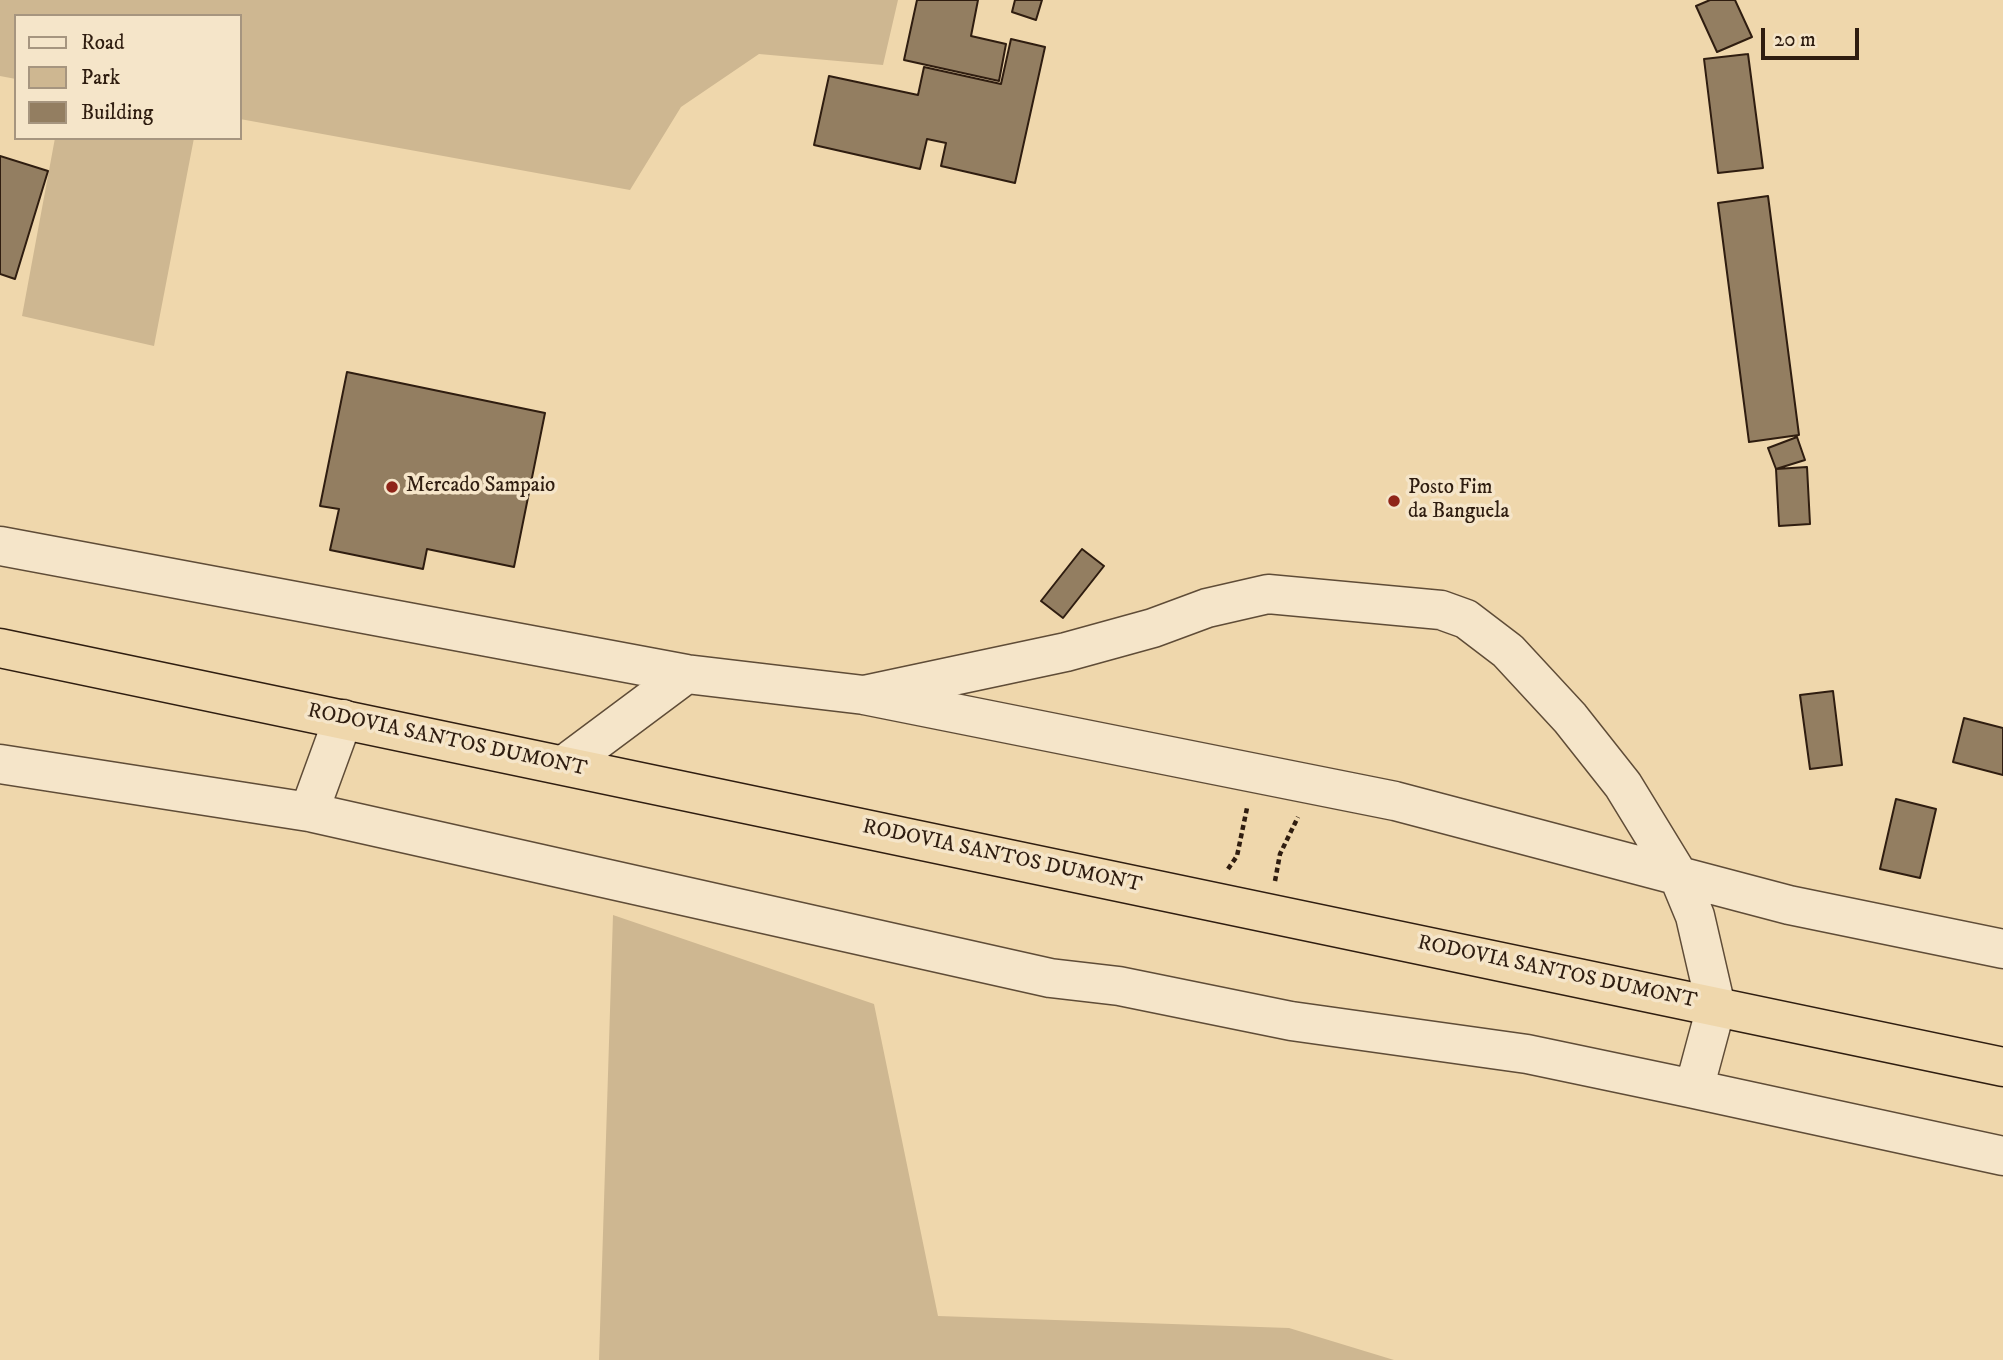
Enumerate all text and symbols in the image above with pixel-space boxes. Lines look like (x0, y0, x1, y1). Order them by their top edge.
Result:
legend (14, 14, 242, 140)
scale bar (1765, 14, 1863, 58)
text: 20 m (1774, 27, 1816, 53)
text: Road (81, 30, 125, 56)
text: Park (81, 65, 120, 91)
text: Building (81, 100, 153, 126)
place label: Mercado Sampaio (406, 474, 555, 500)
place label: Posto Fim da Banguela (1408, 476, 1509, 526)
marker: Mercado Sampaio (384, 479, 400, 495)
marker: Posto Fim da Banguela (1386, 493, 1402, 509)
street label: RODOVIA SANTOS DUMONT (305, 699, 589, 783)
street label: RODOVIA SANTOS DUMONT (860, 815, 1144, 899)
street label: RODOVIA SANTOS DUMONT (1415, 931, 1699, 1015)

